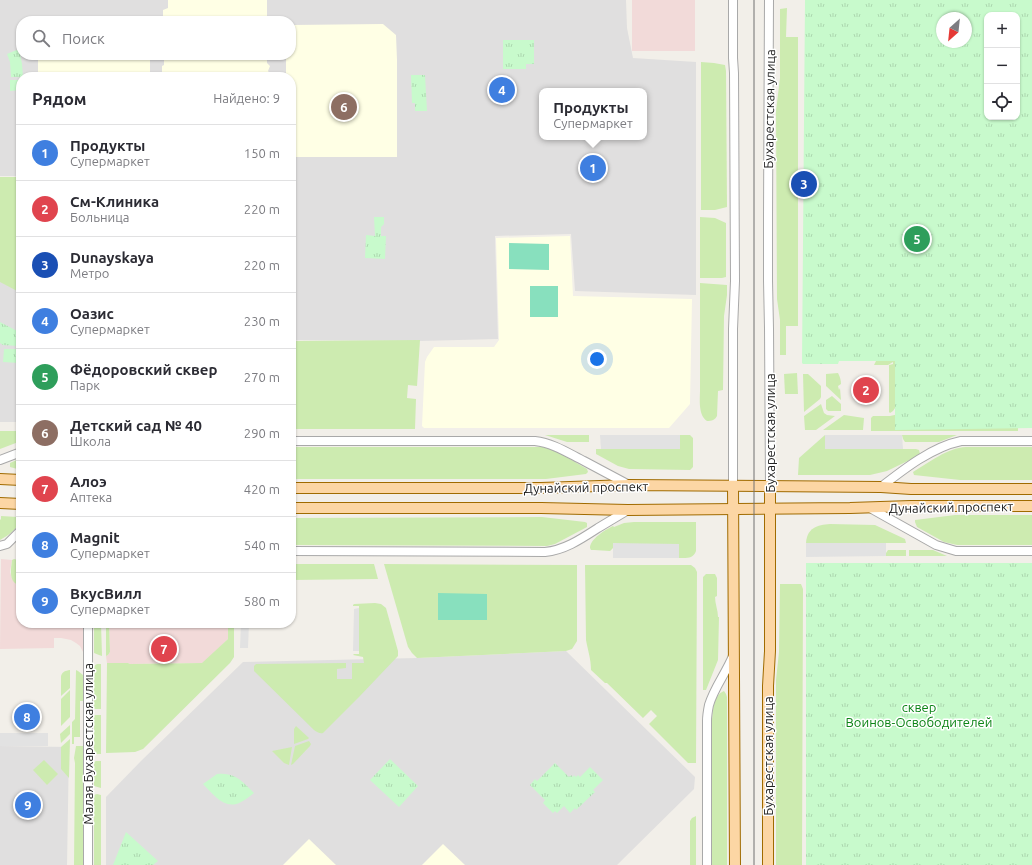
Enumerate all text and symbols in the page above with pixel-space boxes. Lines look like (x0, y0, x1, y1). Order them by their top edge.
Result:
north arrow (936, 12, 972, 48)
map controls (984, 12, 1020, 120)
button: + (984, 12, 1020, 48)
search box (16, 16, 296, 60)
icon: search (30, 27, 52, 49)
text: Поиск (62, 30, 105, 47)
button: − (984, 48, 1020, 84)
street label: Бухарестская улица (761, 49, 777, 169)
pin: 4 (489, 75, 515, 105)
button: locate (984, 84, 1020, 120)
popup (539, 88, 647, 140)
text: Рядом (32, 89, 87, 108)
text: Найдено: 9 (213, 91, 280, 105)
pin: 6 (331, 92, 357, 122)
text: Продукты (553, 99, 628, 116)
text: Супермаркет (553, 116, 633, 130)
text: Продукты (70, 137, 145, 154)
text: 1 (41, 146, 49, 160)
text: 150 m (244, 146, 280, 160)
pin: 1 (580, 153, 606, 183)
text: Супермаркет (70, 154, 150, 168)
pin: 3 (791, 169, 817, 199)
text: См-Клиника (70, 193, 159, 210)
text: 2 (41, 202, 49, 216)
text: 220 m (244, 202, 280, 216)
text: Больница (70, 210, 129, 224)
pin: 5 (904, 224, 930, 254)
text: Dunayskaya (70, 249, 154, 266)
text: 3 (41, 258, 49, 272)
text: 220 m (244, 258, 280, 272)
text: Метро (70, 266, 109, 280)
text: Оазис (70, 305, 114, 322)
text: 4 (41, 314, 49, 328)
text: 230 m (244, 314, 280, 328)
text: Супермаркет (70, 322, 150, 336)
your location (587, 349, 607, 369)
text: Фёдоровский сквер (70, 361, 217, 378)
text: 5 (41, 370, 49, 384)
text: 270 m (244, 370, 280, 384)
street label: Бухарестская улица (763, 373, 777, 493)
pin: 2 (853, 375, 879, 405)
text: Парк (70, 378, 100, 392)
text: Детский сад № 40 (70, 417, 202, 434)
text: 6 (41, 426, 49, 440)
text: 290 m (244, 426, 280, 440)
text: Школа (70, 434, 111, 448)
text: Алоэ (70, 473, 107, 490)
street label: Дунайский проспект (524, 479, 649, 495)
text: 7 (41, 482, 49, 496)
text: 420 m (244, 482, 280, 496)
text: Аптека (70, 490, 112, 504)
street label: Дунайский проспект (889, 499, 1014, 515)
text: Magnit (70, 529, 120, 546)
text: 8 (41, 538, 49, 552)
text: 540 m (244, 538, 280, 552)
text: Супермаркет (70, 546, 150, 560)
text: ВкусВилл (70, 585, 142, 602)
text: 9 (41, 594, 49, 608)
text: 580 m (244, 594, 280, 608)
text: Супермаркет (70, 602, 150, 616)
pin: 7 (151, 634, 177, 664)
street label: Малая Бухарестская улица (81, 663, 95, 825)
street label: Бухарестская улица (761, 696, 775, 816)
park label: сквер Воинов-Освободителей (846, 700, 992, 729)
pin: 8 (14, 702, 40, 732)
pin: 9 (15, 790, 41, 820)

